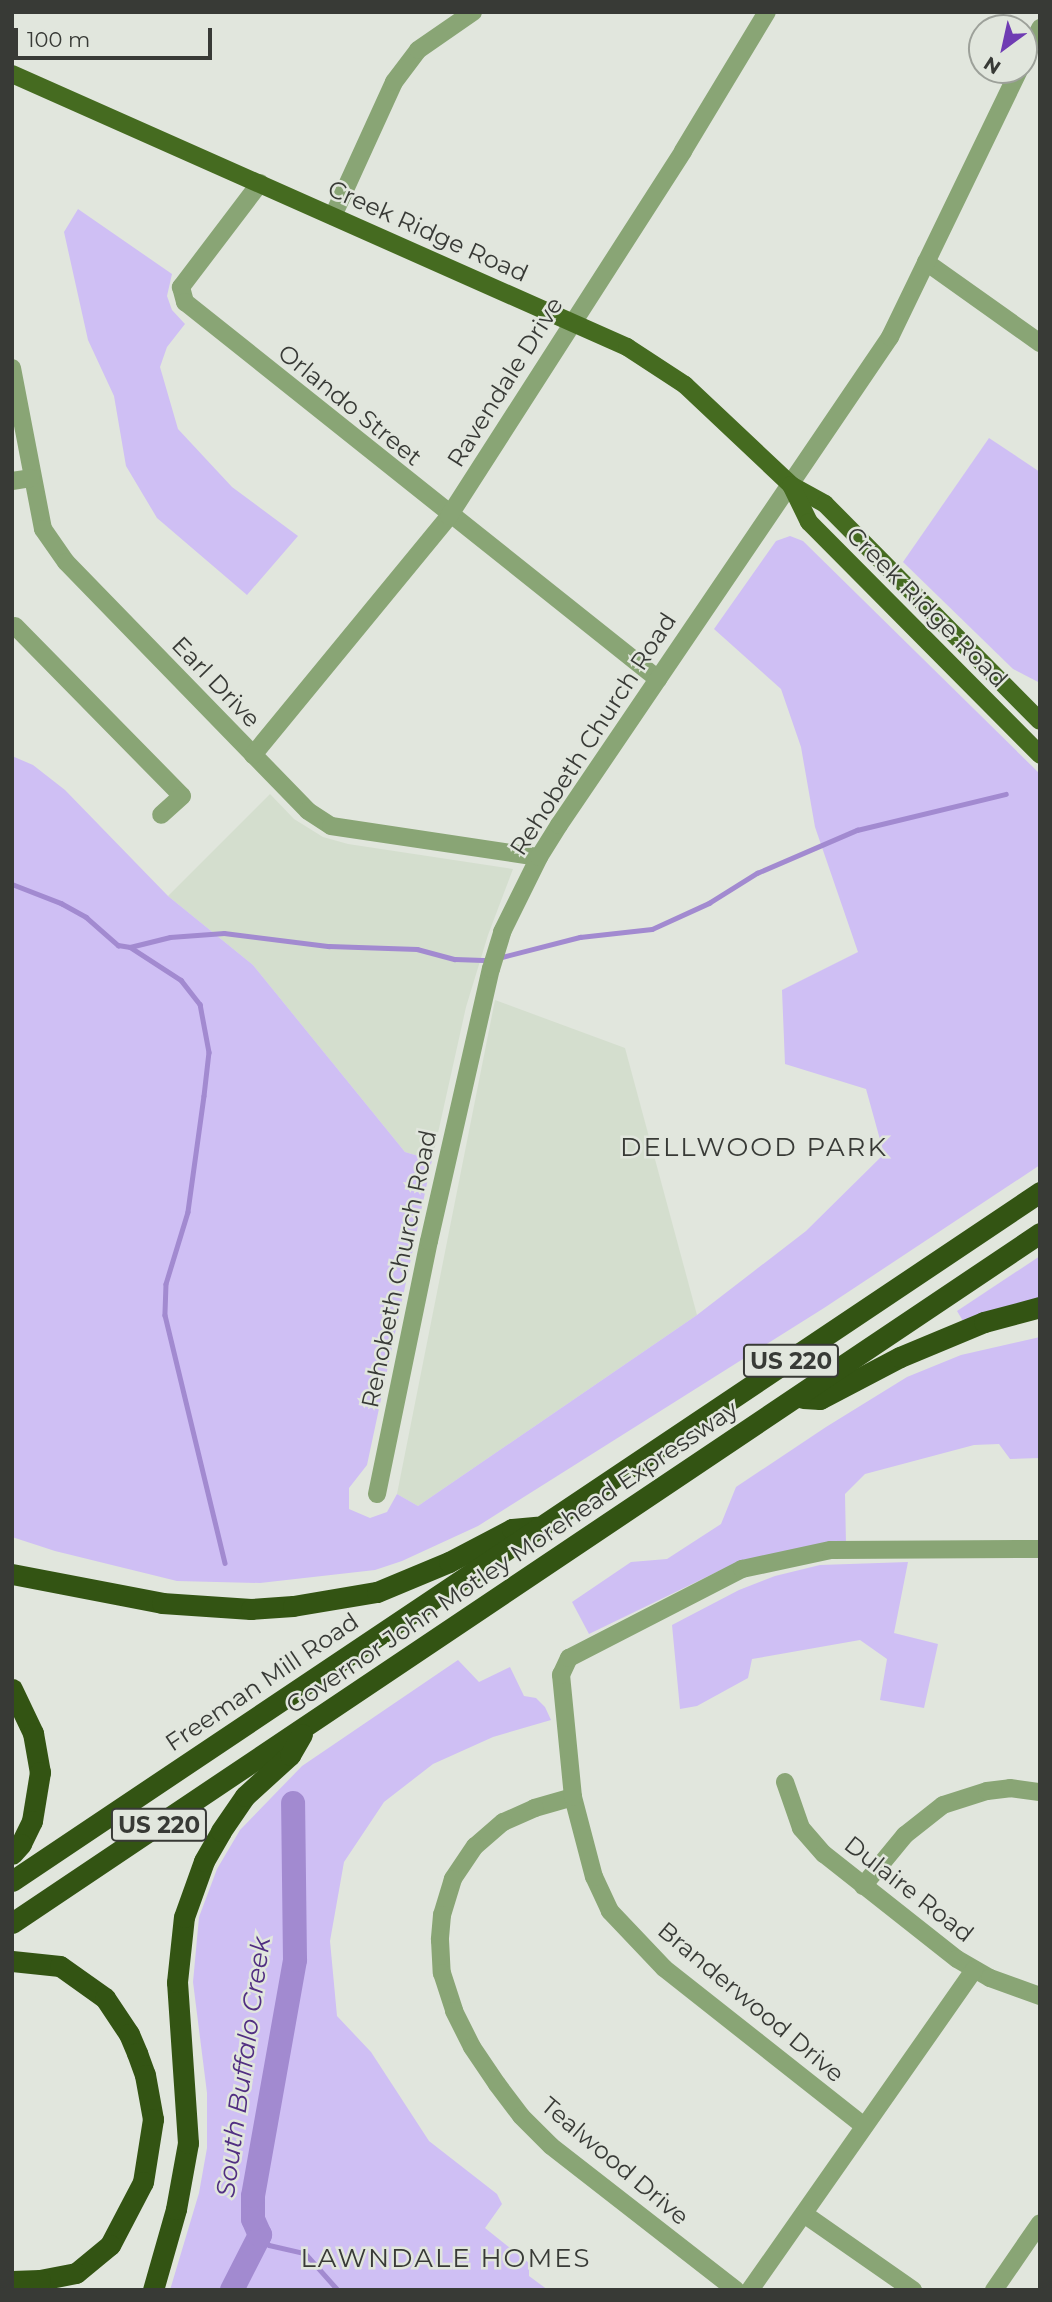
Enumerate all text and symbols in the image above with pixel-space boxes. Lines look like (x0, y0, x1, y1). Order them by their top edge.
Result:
scale bar (18, 14, 215, 58)
north arrow (968, 14, 1038, 84)
text: 100 m (27, 27, 90, 52)
text: N (980, 52, 1005, 79)
street label: Creek Ridge Road (323, 174, 533, 288)
street label: Ravendale Drive (441, 292, 569, 472)
street label: Orlando Street (272, 338, 428, 472)
street label: Creek Ridge Road (840, 520, 1014, 694)
street label: Rehobeth Church Road (504, 607, 682, 861)
street label: Earl Drive (166, 631, 266, 733)
street label: Rehobeth Church Road (355, 1127, 443, 1411)
district label: DELLWOOD PARK (622, 1132, 886, 1164)
road number: US 220 (742, 1342, 840, 1380)
street label: Governor John Motley Morehead Expressway (281, 1394, 743, 1720)
street label: Freeman Mill Road (160, 1607, 364, 1757)
road number: US 220 (110, 1806, 208, 1844)
street label: Dulaire Road (839, 1830, 979, 1948)
street label: Branderwood Drive (652, 1916, 850, 2088)
water label: South Buffalo Creek (210, 1935, 278, 2199)
street label: Tealwood Drive (535, 2091, 695, 2231)
district label: LAWNDALE HOMES (302, 2243, 590, 2275)

